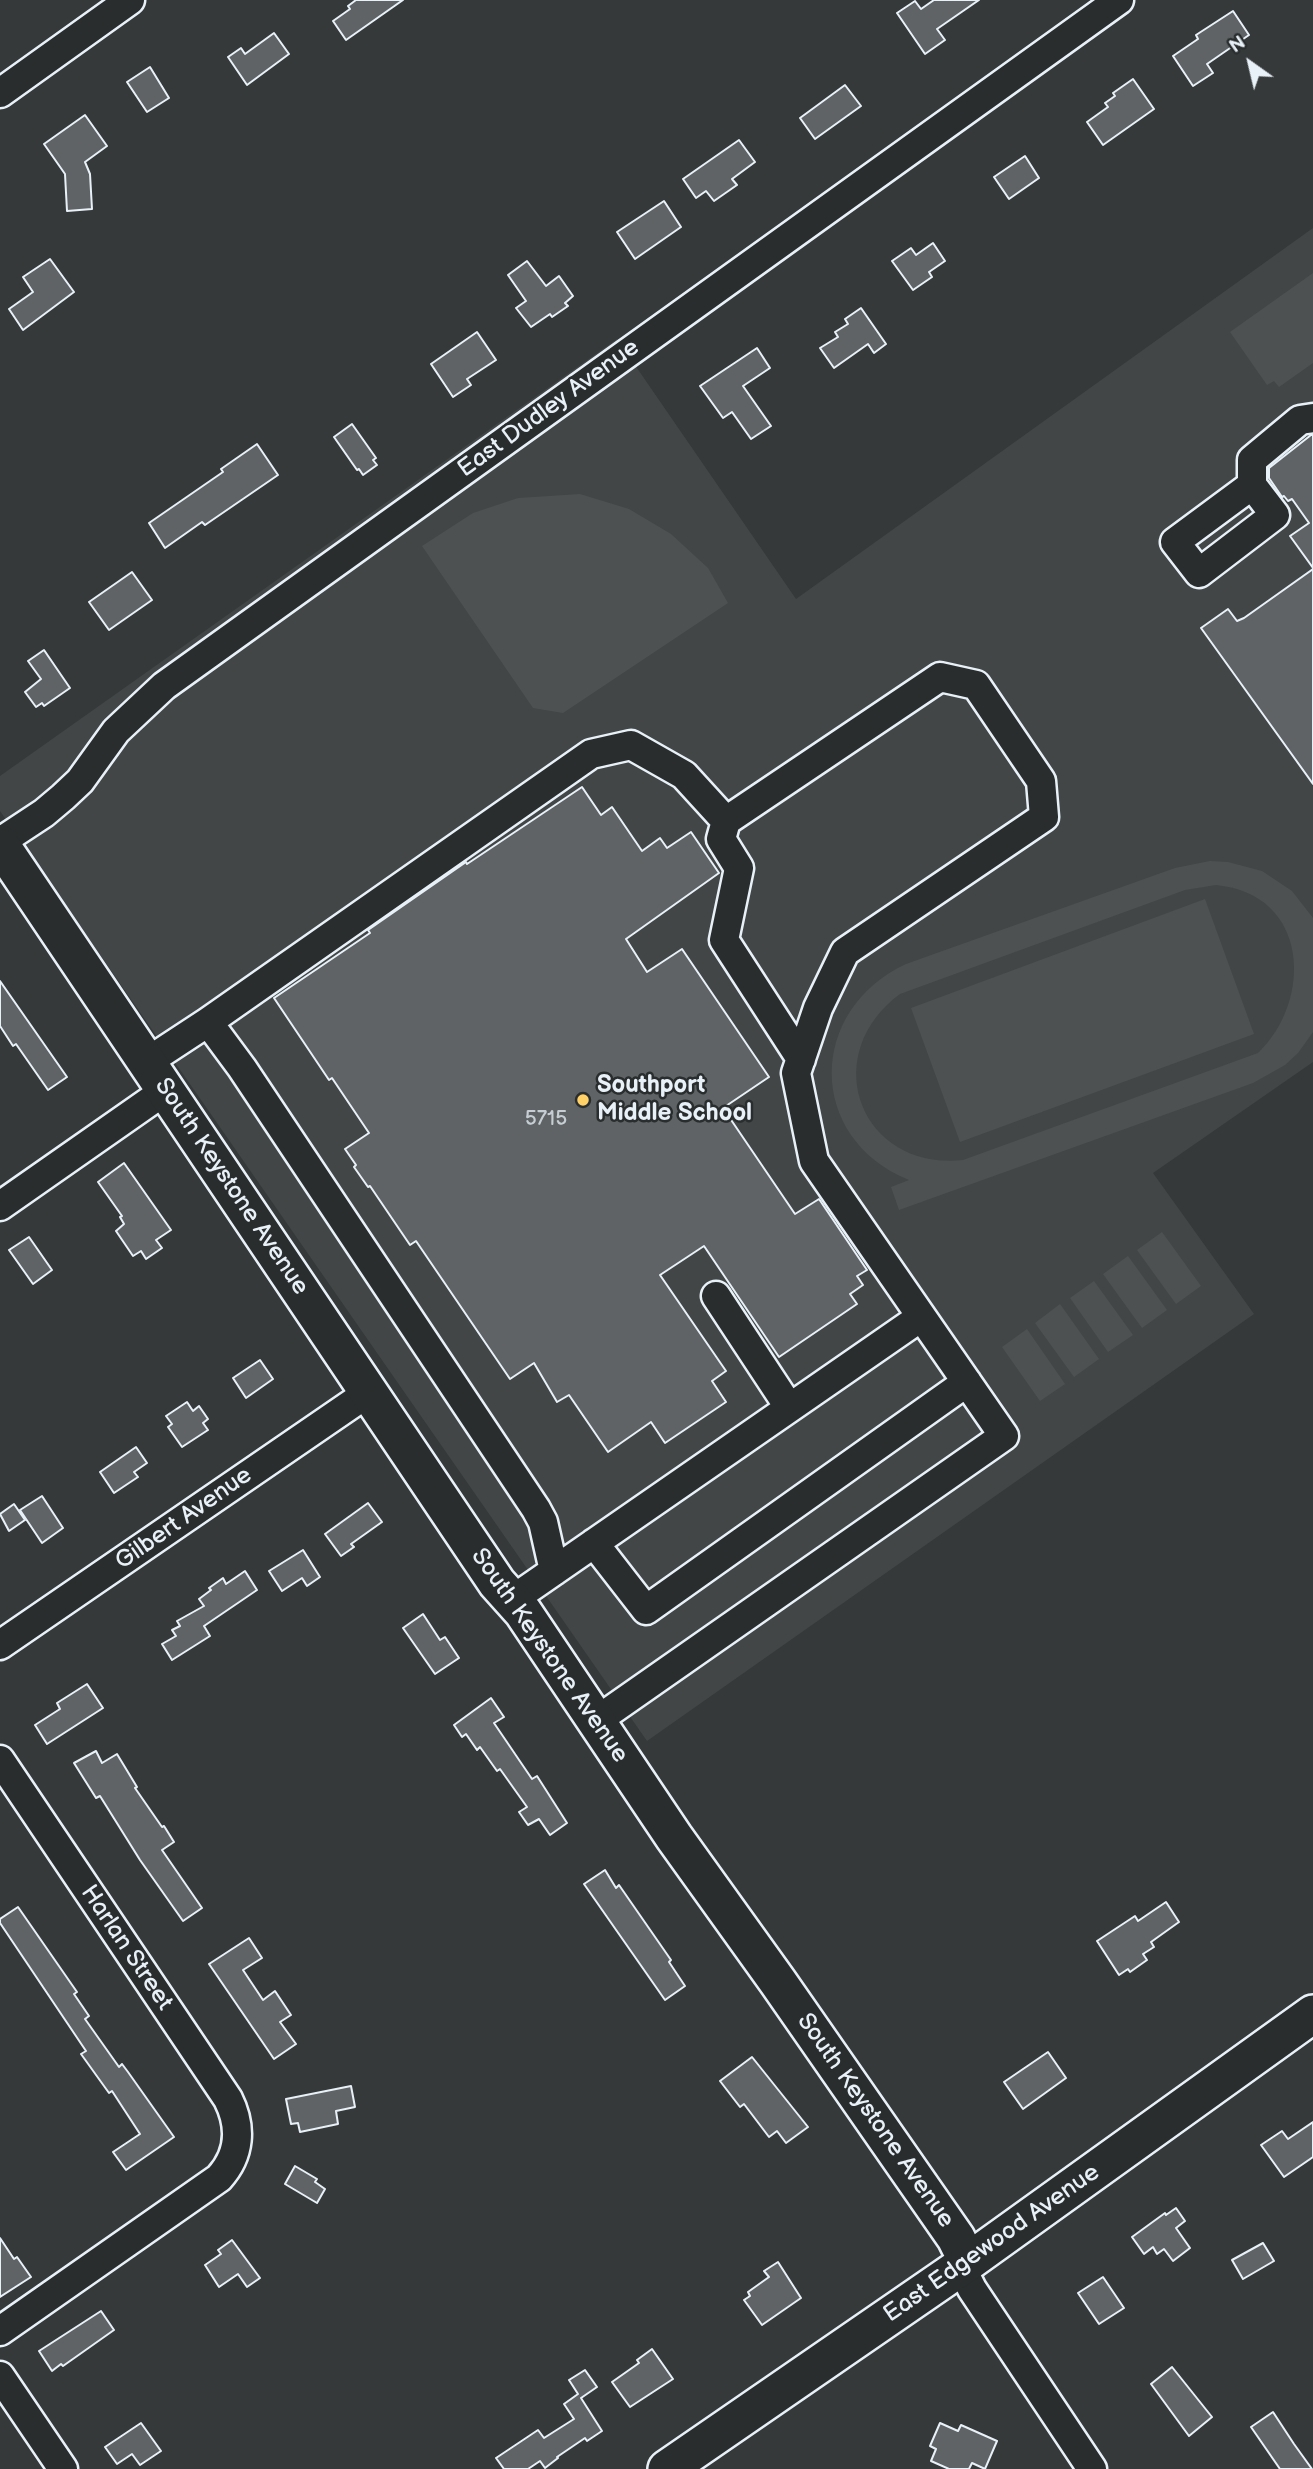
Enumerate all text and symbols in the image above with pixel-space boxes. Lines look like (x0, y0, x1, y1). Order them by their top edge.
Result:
north arrow (1215, 28, 1285, 98)
text: N (1226, 32, 1250, 59)
street label: East Dudley Avenue (453, 334, 645, 484)
place label: Southport Middle School (597, 1072, 752, 1128)
street label: South Keystone Avenue (148, 1073, 314, 1301)
marker: Southport Middle School (575, 1092, 591, 1108)
house number: 5715 (525, 1107, 567, 1133)
street label: Gilbert Avenue (110, 1461, 258, 1577)
street label: South Keystone Avenue (464, 1543, 634, 1769)
street label: Harlan Street (74, 1880, 178, 2016)
street label: South Keystone Avenue (790, 2008, 960, 2234)
street label: East Edgewood Avenue (879, 2159, 1105, 2329)

